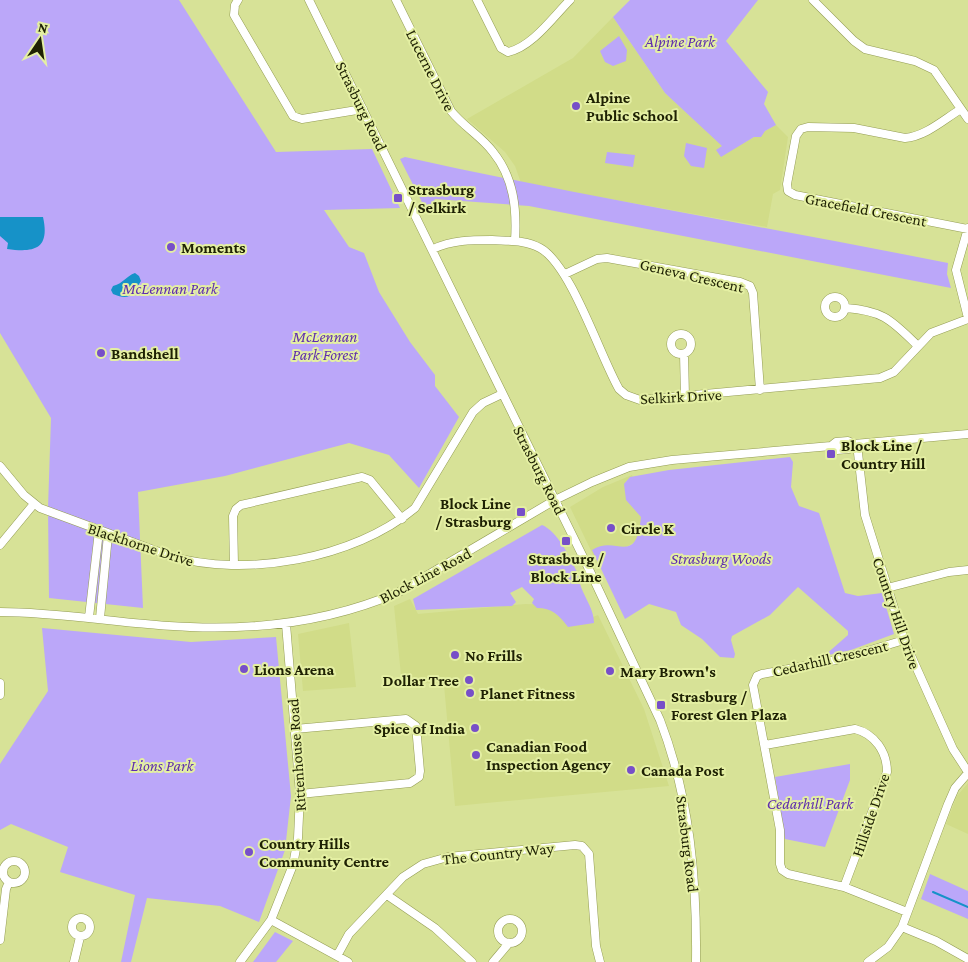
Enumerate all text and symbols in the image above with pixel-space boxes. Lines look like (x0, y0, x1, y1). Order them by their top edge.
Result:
north arrow (15, 15, 65, 65)
text: N (36, 18, 50, 36)
street label: Lucerne Drive (403, 27, 458, 114)
park label: Alpine Park (644, 33, 716, 51)
street label: Strasburg Road (332, 59, 391, 155)
place label: Alpine Public School (585, 89, 678, 124)
marker: Alpine Public School (570, 100, 582, 112)
place label: Strasburg / Selkirk (408, 181, 474, 216)
street label: Gracefield Crescent (804, 189, 929, 230)
marker: Strasburg / Selkirk (392, 192, 404, 204)
place label: Moments (181, 239, 246, 256)
marker: Moments (165, 241, 177, 253)
street label: Geneva Crescent (638, 255, 746, 296)
park label: McLennan Park (121, 280, 219, 297)
park label: McLennan Park Forest (292, 328, 358, 363)
place label: Bandshell (111, 345, 179, 362)
marker: Bandshell (95, 347, 107, 359)
street label: Selkirk Drive (640, 386, 722, 407)
street label: Strasburg Road (509, 423, 569, 518)
place label: Block Line / Country Hill (841, 437, 926, 472)
marker: Block Line / Country Hill (825, 448, 837, 460)
place label: Block Line / Strasburg (435, 495, 512, 530)
marker: Block Line / Strasburg (515, 506, 527, 518)
street label: Blackhorne Drive (86, 519, 196, 570)
place label: Circle K (621, 520, 675, 537)
marker: Circle K (605, 522, 617, 534)
marker: Strasburg / Block Line (560, 535, 572, 547)
street label: Block Line Road (377, 544, 474, 607)
place label: Strasburg / Block Line (528, 550, 604, 585)
park label: Strasburg Woods (671, 550, 771, 568)
street label: Country Hill Drive (869, 555, 924, 671)
street label: Cedarhill Crescent (771, 637, 890, 680)
place label: No Frills (465, 647, 523, 664)
marker: No Frills (449, 649, 461, 661)
place label: Lions Arena (254, 661, 334, 678)
marker: Lions Arena (238, 663, 250, 675)
place label: Mary Brown's (620, 663, 716, 680)
marker: Mary Brown's (604, 665, 616, 677)
place label: Dollar Tree (383, 672, 460, 689)
marker: Dollar Tree (463, 674, 475, 686)
place label: Planet Fitness (480, 685, 576, 702)
marker: Planet Fitness (464, 687, 476, 699)
place label: Strasburg / Forest Glen Plaza (671, 688, 787, 723)
street label: Rittenhouse Road (284, 697, 309, 812)
marker: Strasburg / Forest Glen Plaza (655, 699, 667, 711)
place label: Spice of India (374, 720, 465, 737)
marker: Spice of India (469, 722, 481, 734)
place label: Canadian Food Inspection Agency (486, 738, 611, 773)
marker: Canadian Food Inspection Agency (470, 749, 482, 761)
park label: Lions Park (131, 757, 194, 774)
place label: Canada Post (641, 762, 724, 779)
marker: Canada Post (625, 764, 637, 776)
street label: Hillside Drive (848, 771, 893, 859)
street label: Strasburg Road (672, 795, 702, 894)
park label: Cedarhill Park (767, 795, 854, 812)
place label: Country Hills Community Centre (259, 835, 389, 870)
street label: The Country Way (442, 839, 555, 869)
marker: Country Hills Community Centre (243, 846, 255, 858)

